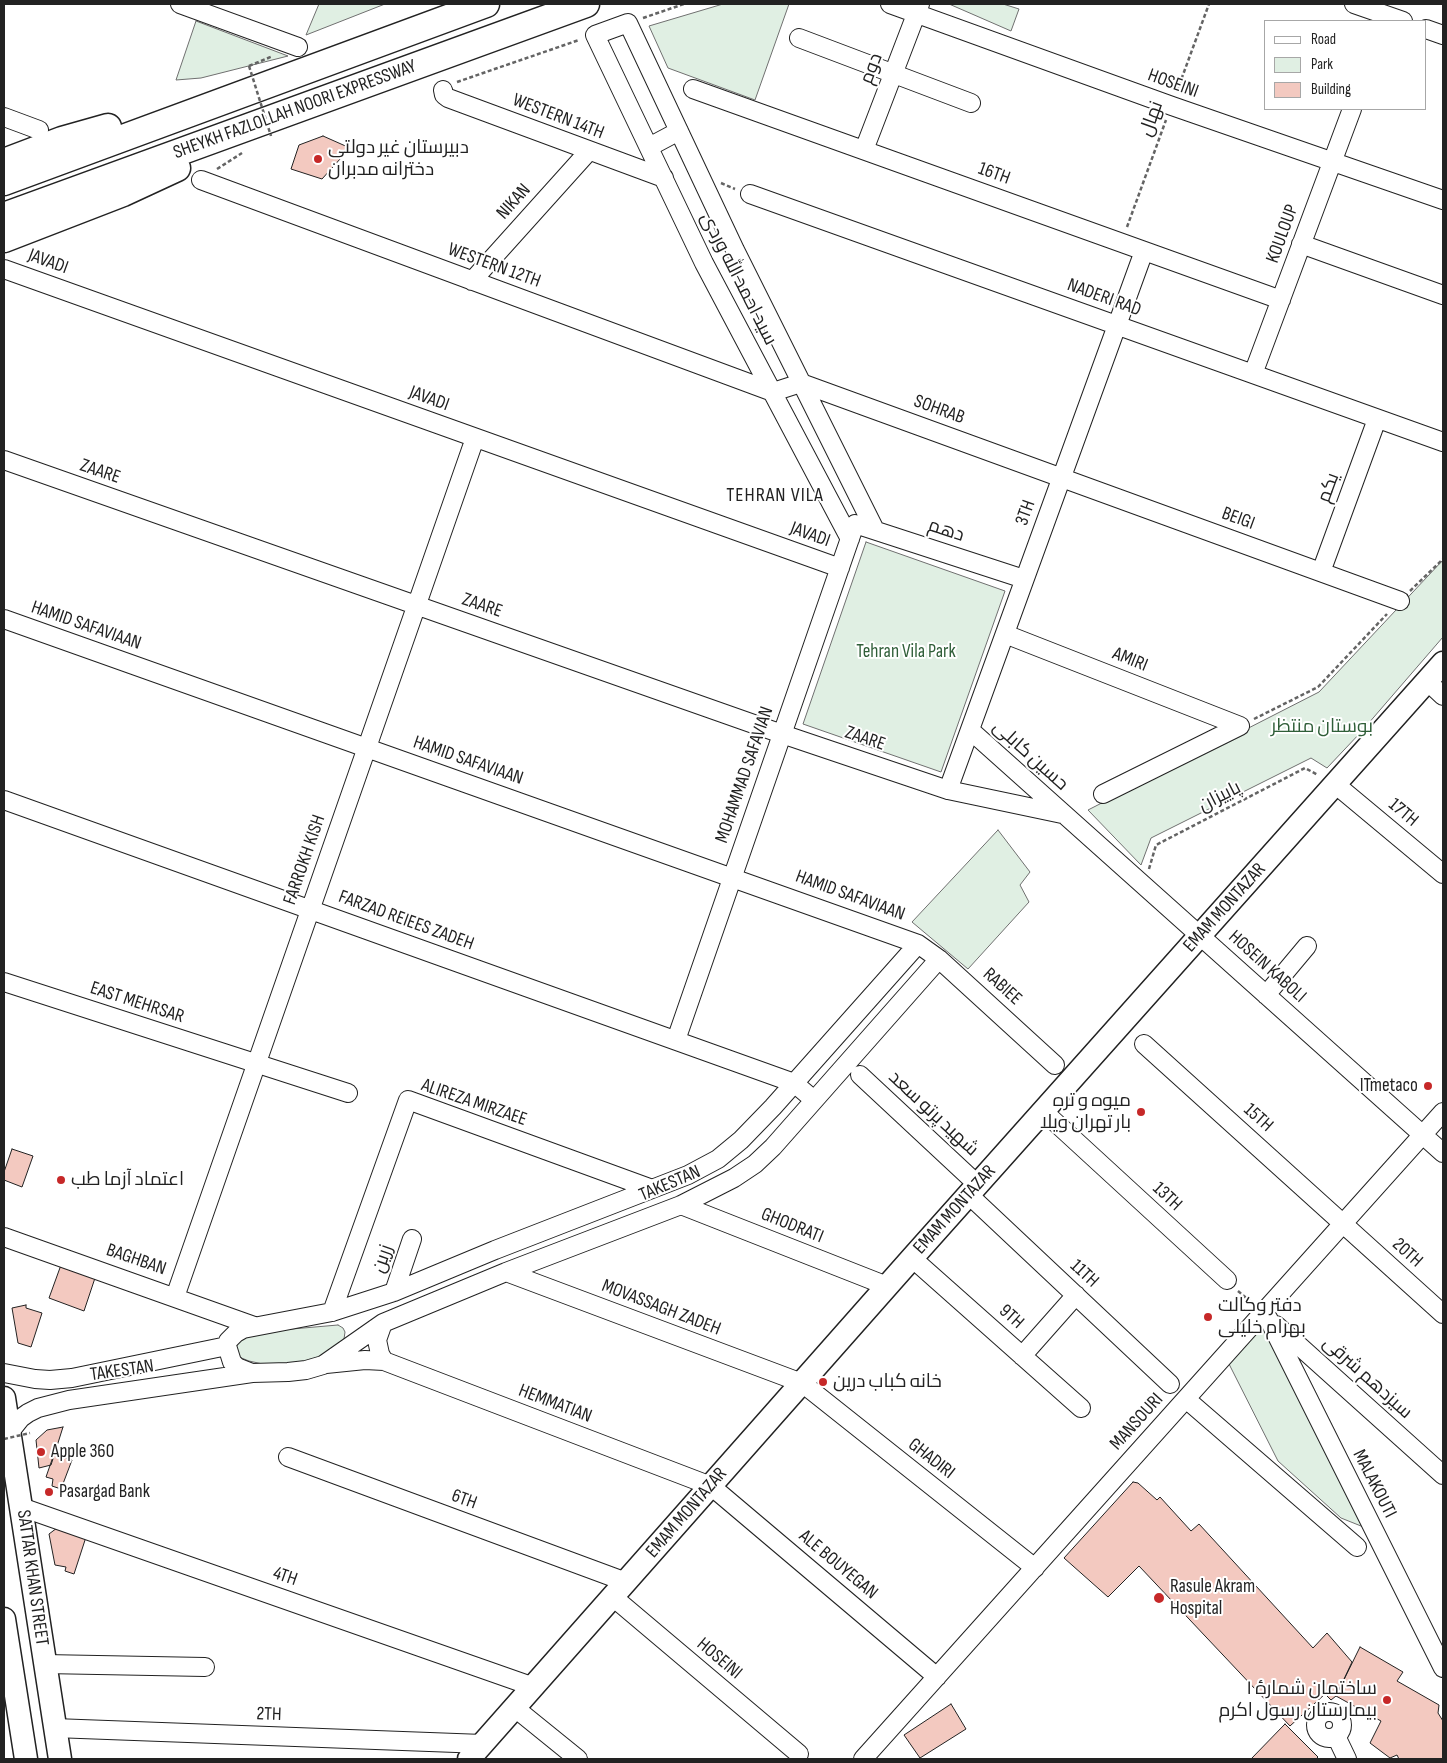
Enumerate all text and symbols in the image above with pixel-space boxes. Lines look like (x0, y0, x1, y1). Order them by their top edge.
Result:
legend (1264, 20, 1427, 110)
text: Road (1311, 30, 1336, 49)
street label: دوم (856, 50, 888, 88)
street label: SHEYKH FAZLOLLAH NOORI EXPRESSWAY (170, 55, 420, 165)
text: Park (1311, 55, 1333, 74)
street label: HOSEINI (1145, 64, 1201, 104)
text: Building (1311, 80, 1351, 99)
street label: WESTERN 14TH (509, 89, 607, 145)
street label: نهال (1135, 98, 1169, 140)
place label: دبیرستان غیر دولتی دخترانه مدبران (328, 137, 469, 181)
marker: دبیرستان غیر دولتی دخترانه مدبران (312, 153, 324, 165)
street label: 16TH (975, 158, 1013, 190)
street label: NIKAN (492, 180, 536, 224)
street label: KOULOUP (1262, 202, 1304, 266)
street label: سید احمد الله وردی (695, 209, 781, 349)
street label: WESTERN 12TH (444, 239, 544, 293)
street label: JAVADI (25, 244, 71, 280)
street label: NADERI RAD (1064, 274, 1144, 322)
street label: JAVADI (406, 381, 452, 417)
street label: SOHRAB (911, 390, 967, 430)
street label: ZAARE (77, 455, 123, 489)
street label: یکم (1313, 470, 1345, 506)
district label: TEHRAN VILA (725, 484, 825, 508)
street label: 3TH (1011, 497, 1041, 529)
street label: BEIGI (1218, 503, 1258, 535)
street label: دهم (925, 514, 967, 548)
street label: JAVADI (787, 517, 833, 553)
street label: ZAARE (459, 589, 505, 623)
street label: HAMID SAFAVIAAN (28, 597, 144, 655)
park label: Tehran Vila Park (856, 641, 956, 663)
street label: AMIRI (1109, 643, 1151, 677)
street label: MOHAMMAD SAFAVIAN (711, 704, 779, 846)
street label: حسین کابلی (987, 716, 1073, 796)
park label: بوستان منتظر (1271, 716, 1373, 738)
street label: ZAARE (842, 722, 888, 756)
street label: HAMID SAFAVIAAN (410, 732, 526, 790)
street label: پاییزان (1195, 777, 1245, 817)
street label: 17TH (1383, 794, 1423, 832)
street label: FARROKH KISH (279, 812, 331, 908)
street label: EMAM MONTAZAR (1179, 859, 1271, 957)
street label: HAMID SAFAVIAAN (792, 866, 908, 926)
street label: FARZAD REIEES ZADEH (335, 886, 477, 956)
street label: HOSEIN KABOLI (1223, 926, 1311, 1008)
street label: RABIEE (978, 964, 1026, 1010)
street label: EAST MEHRSAR (87, 977, 187, 1029)
street label: شهید پرتو سعد (883, 1067, 983, 1161)
street label: ALIREZA MIRZAEE (418, 1074, 530, 1132)
place label: ITmetaco (1360, 1075, 1418, 1097)
marker: ITmetaco (1422, 1080, 1434, 1092)
place label: میوه و تره بار تهران ویلا (1040, 1090, 1131, 1134)
street label: 15TH (1239, 1099, 1277, 1137)
marker: میوه و تره بار تهران ویلا (1135, 1106, 1147, 1118)
street label: TAKESTAN (636, 1161, 704, 1207)
street label: EMAM MONTAZAR (909, 1161, 1001, 1259)
place label: اعتماد آزما طب (71, 1169, 184, 1191)
marker: اعتماد آزما طب (55, 1174, 67, 1186)
street label: 13TH (1148, 1178, 1186, 1216)
street label: GHODRATI (757, 1203, 827, 1249)
street label: 20TH (1387, 1233, 1427, 1273)
street label: BAGHBAN (103, 1239, 169, 1281)
street label: زرین (368, 1242, 398, 1276)
street label: 11TH (1065, 1255, 1103, 1293)
street label: MOVASSAGH ZADEH (598, 1275, 724, 1341)
place label: دفتر وکالت بهرام خلیلی (1218, 1295, 1306, 1339)
street label: 9TH (994, 1300, 1028, 1334)
marker: دفتر وکالت بهرام خلیلی (1202, 1311, 1214, 1323)
street label: سیزدهم شرقی (1318, 1332, 1416, 1424)
street label: TAKESTAN (89, 1355, 155, 1387)
place label: خانه کباب درین (833, 1371, 942, 1393)
marker: خانه کباب درین (817, 1376, 829, 1388)
street label: HEMMATIAN (515, 1380, 595, 1428)
street label: MANSOURI (1106, 1389, 1168, 1455)
street label: GHADIRI (903, 1434, 959, 1484)
place label: Apple 360 (51, 1441, 114, 1463)
marker: Apple 360 (35, 1446, 47, 1458)
street label: MALAKOUTI (1347, 1446, 1401, 1522)
street label: EMAM MONTAZAR (642, 1463, 732, 1563)
place label: Pasargad Bank (59, 1481, 150, 1503)
street label: 6TH (448, 1485, 480, 1515)
marker: Pasargad Bank (43, 1486, 55, 1498)
street label: SATTAR KHAN STREET (11, 1509, 53, 1647)
street label: ALE BOUYEGAN (794, 1525, 882, 1605)
street label: 4TH (270, 1562, 300, 1592)
place label: Rasule Akram Hospital (1170, 1576, 1255, 1620)
marker: Rasule Akram Hospital (1152, 1591, 1166, 1605)
street label: HOSEINI (692, 1633, 746, 1685)
place label: ساختمان شمارهٔ ۱ بیمارستان رسول اکرم (1218, 1678, 1377, 1722)
marker: ساختمان شمارهٔ ۱ بیمارستان رسول اکرم (1381, 1694, 1393, 1706)
street label: 2TH (256, 1703, 282, 1727)

